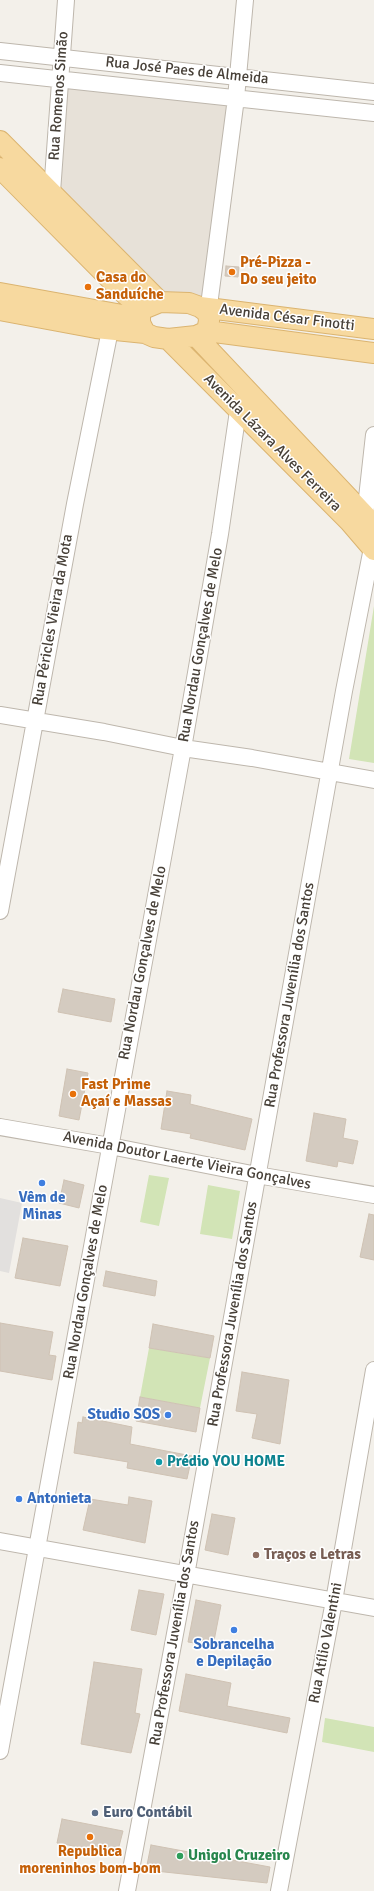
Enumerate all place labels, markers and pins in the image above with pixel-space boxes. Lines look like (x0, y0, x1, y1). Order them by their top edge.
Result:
place label: Pré-Pizza - Do seu jeito (240, 254, 317, 289)
marker: Pré-Pizza - Do seu jeito (227, 267, 237, 277)
place label: Casa do Sanduíche (96, 269, 164, 304)
marker: Casa do Sanduíche (83, 282, 93, 292)
place label: Fast Prime Açaí e Massas (81, 1076, 172, 1111)
marker: Fast Prime Açaí e Massas (68, 1089, 78, 1099)
marker: Vêm de Minas (37, 1178, 47, 1188)
place label: Vêm de Minas (19, 1189, 65, 1224)
place label: Studio SOS (88, 1406, 160, 1424)
marker: Studio SOS (163, 1410, 173, 1420)
place label: Prédio YOU HOME (167, 1453, 285, 1471)
marker: Prédio YOU HOME (154, 1457, 164, 1467)
place label: Antonieta (27, 1490, 92, 1508)
marker: Antonieta (14, 1494, 24, 1504)
place label: Traços e Letras (264, 1546, 361, 1564)
marker: Traços e Letras (251, 1550, 261, 1560)
marker: Sobrancelha e Depilação (229, 1625, 239, 1635)
place label: Sobrancelha e Depilação (194, 1636, 274, 1671)
place label: Euro Contábil (103, 1804, 192, 1822)
marker: Euro Contábil (90, 1808, 100, 1818)
marker: Republica moreninhos bom-bom (85, 1832, 95, 1842)
place label: Republica moreninhos bom-bom (19, 1843, 161, 1878)
place label: Unigol Cruzeiro (188, 1847, 290, 1865)
marker: Unigol Cruzeiro (175, 1851, 185, 1861)

